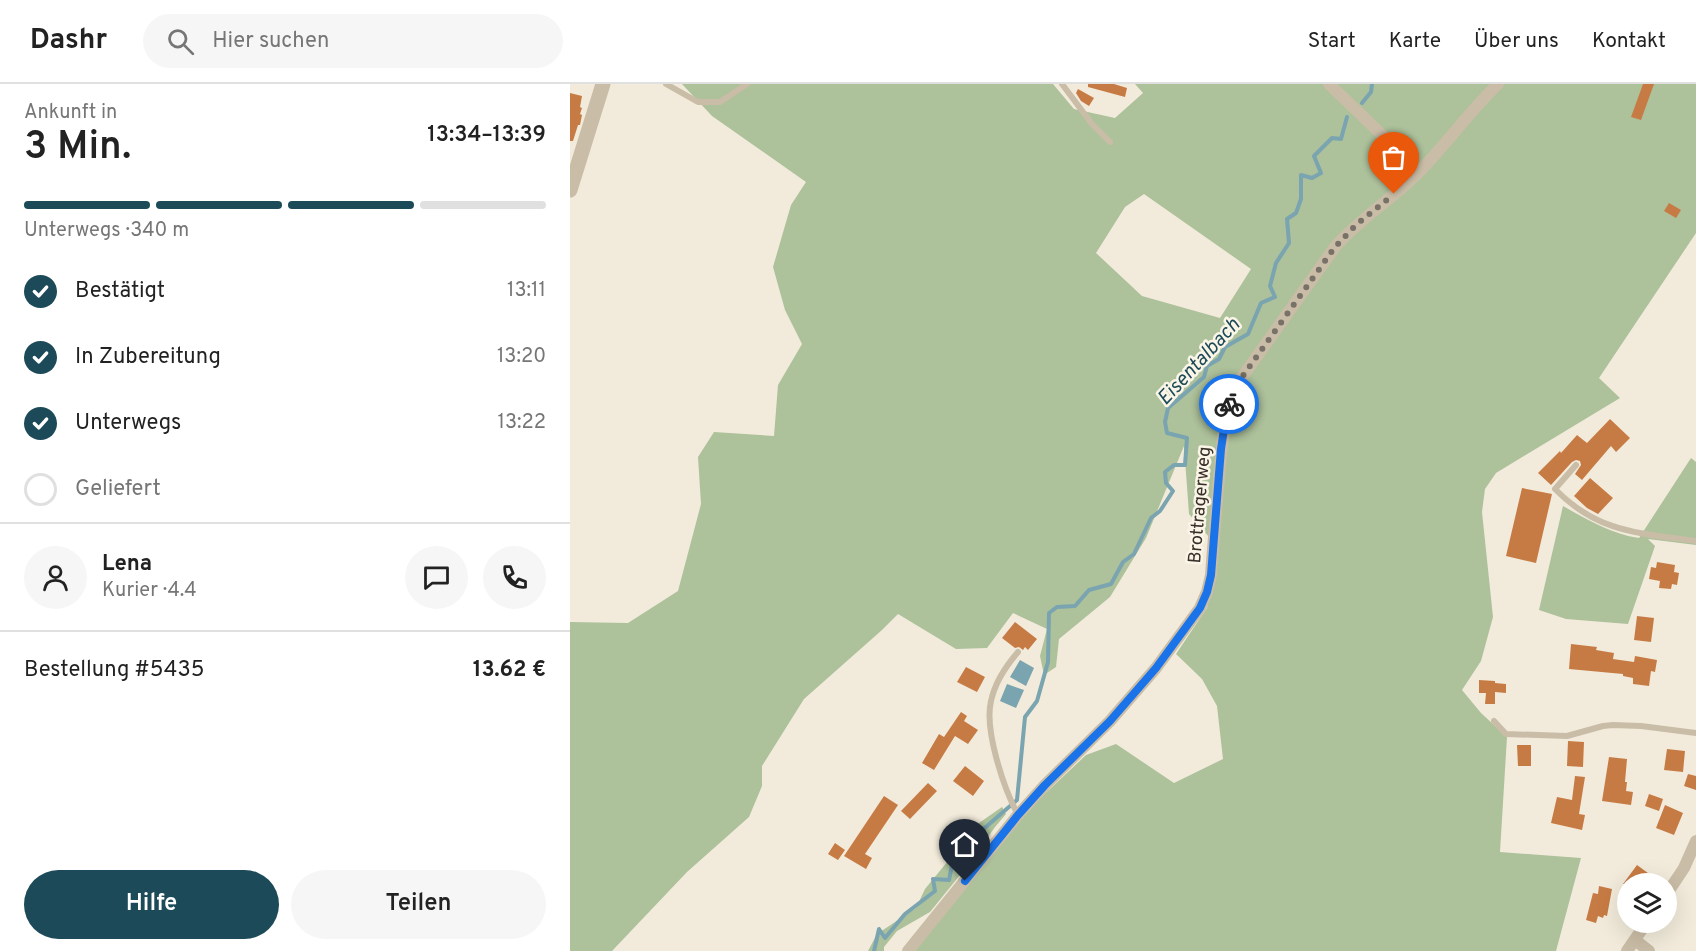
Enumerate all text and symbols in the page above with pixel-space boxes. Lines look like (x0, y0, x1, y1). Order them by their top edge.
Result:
search box (143, 14, 563, 68)
text: Dashr (30, 23, 107, 59)
icon: search (164, 25, 197, 58)
text: Hier suchen (212, 28, 329, 55)
text: Start (1308, 28, 1356, 55)
text: Karte (1389, 28, 1441, 55)
text: Über uns (1474, 28, 1559, 55)
text: Kontakt (1592, 28, 1666, 55)
text: Ankunft in (24, 100, 117, 126)
text: 13:34–13:39 (427, 122, 546, 149)
text: 3 Min. (24, 124, 131, 173)
pin (1368, 132, 1419, 194)
icon: bag (1377, 141, 1410, 174)
text: Unterwegs · 340 m (24, 218, 189, 244)
icon: check (24, 275, 57, 308)
text: Bestätigt (75, 278, 165, 305)
text: 13:11 (507, 278, 546, 304)
water label: Eisentalbach (1152, 313, 1247, 412)
icon: check (24, 341, 57, 374)
text: In Zubereitung (75, 344, 221, 371)
text: 13:20 (497, 344, 546, 370)
courier (1199, 374, 1259, 434)
icon: bike (1213, 388, 1246, 421)
icon: check (24, 407, 57, 440)
text: Unterwegs (75, 410, 181, 437)
text: 13:22 (498, 410, 546, 436)
street label: Brottragerweg (1184, 446, 1217, 564)
text: Geliefert (75, 476, 161, 503)
button: person (24, 546, 87, 609)
button: chat (405, 546, 468, 609)
button: phone (483, 546, 546, 609)
text: Lena (102, 551, 152, 578)
text: Kurier · 4.4 (102, 578, 197, 604)
text: Bestellung #5435 (24, 657, 204, 684)
text: 13.62 € (473, 657, 546, 684)
pin (939, 819, 990, 881)
icon: home (948, 828, 981, 861)
button: Hilfe (24, 870, 279, 939)
button: Teilen (291, 870, 546, 939)
map controls (1617, 873, 1677, 933)
button: layers (1617, 873, 1677, 933)

